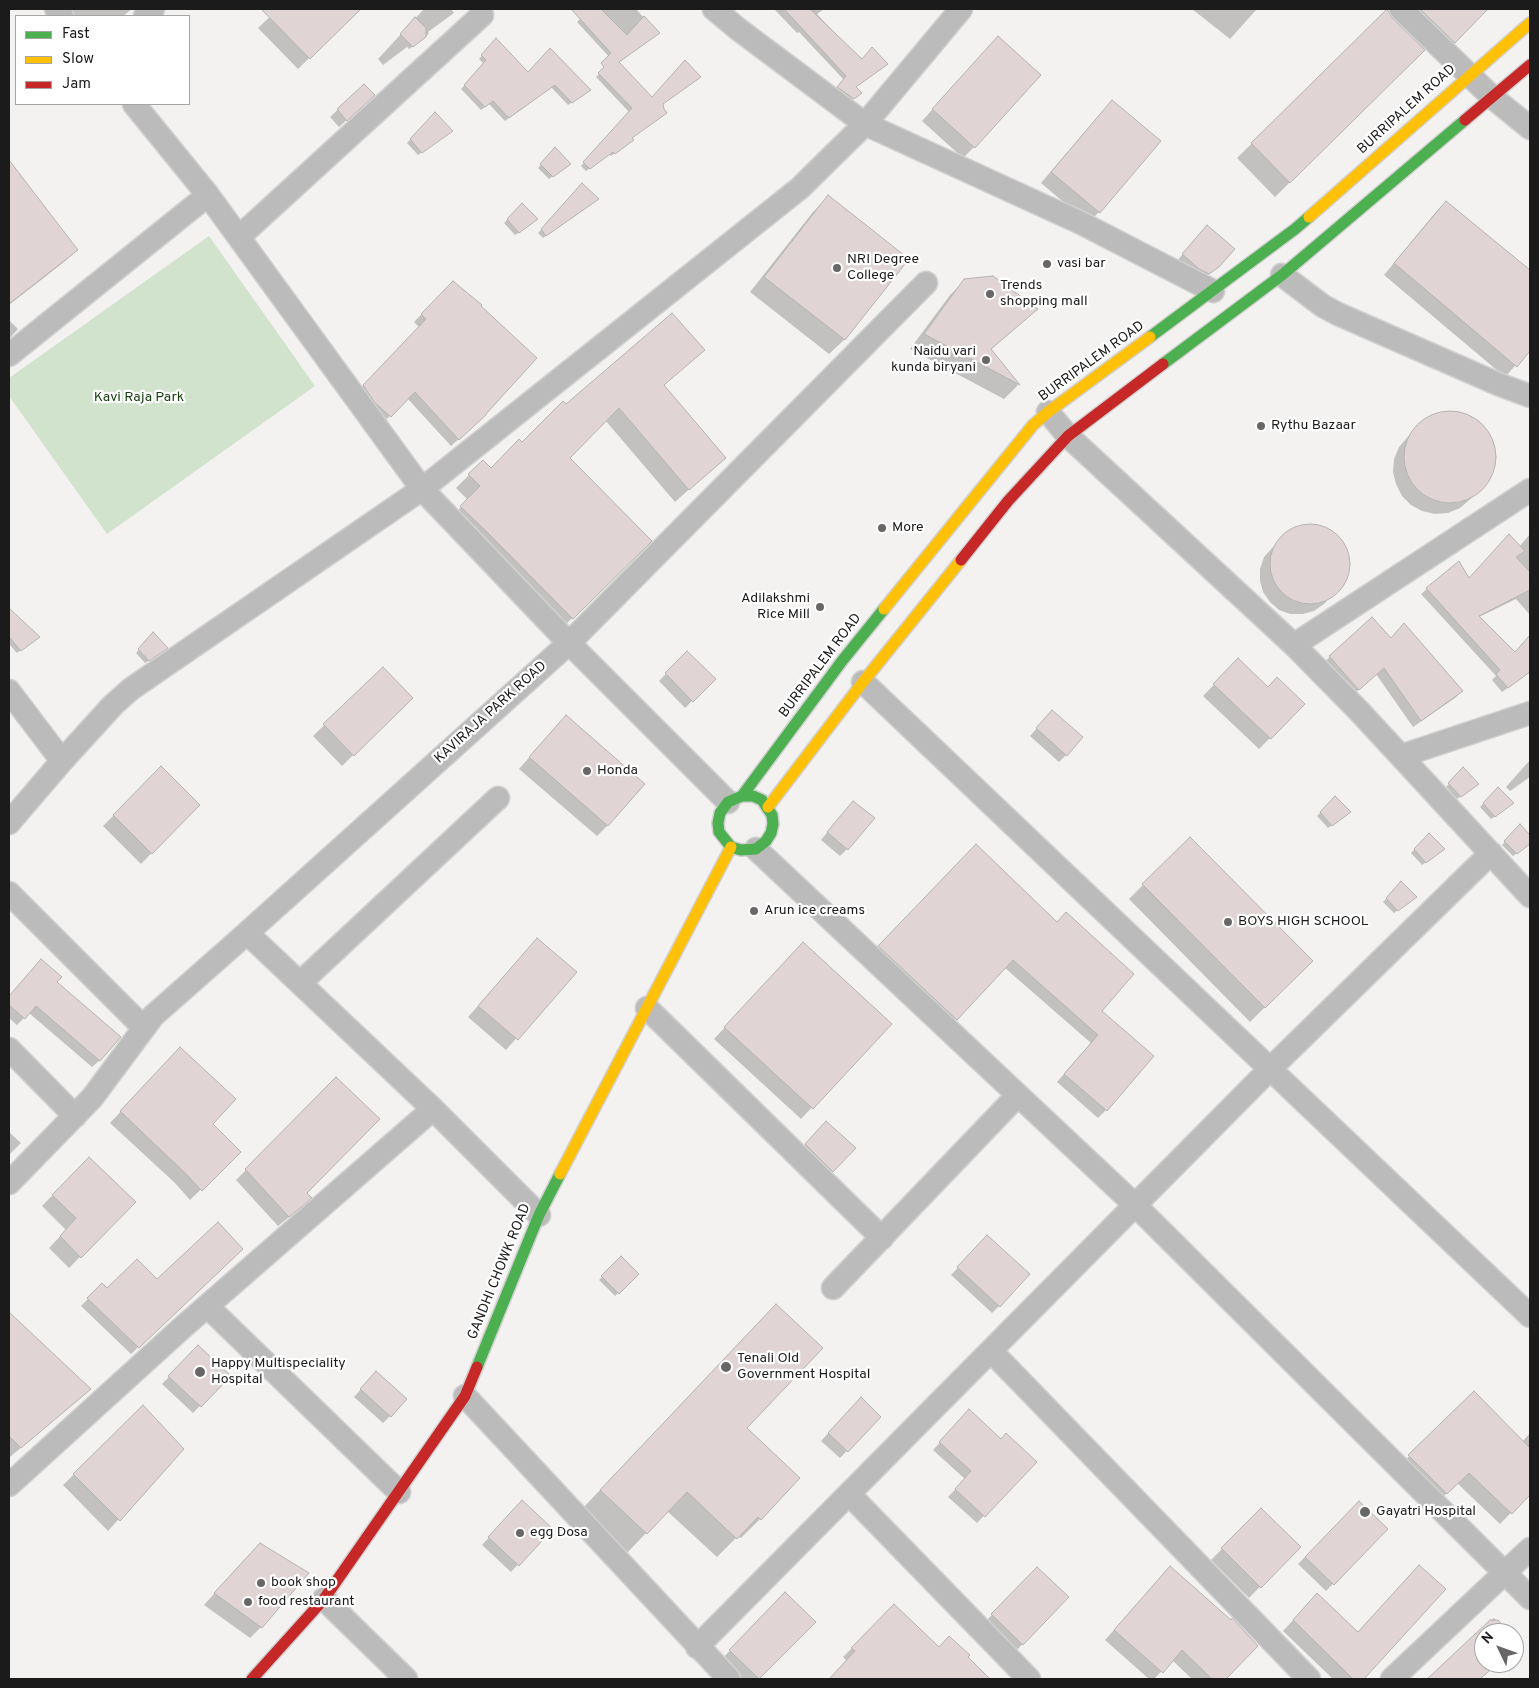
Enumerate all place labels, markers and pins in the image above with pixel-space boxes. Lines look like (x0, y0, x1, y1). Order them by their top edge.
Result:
place label: NRI Degree College (847, 252, 919, 284)
place label: vasi bar (1057, 256, 1106, 272)
marker: vasi bar (1041, 258, 1053, 270)
marker: NRI Degree College (831, 262, 843, 274)
place label: Trends shopping mall (1000, 278, 1088, 310)
marker: Trends shopping mall (984, 288, 996, 300)
place label: Naidu vari kunda biryani (891, 344, 976, 377)
marker: Naidu vari kunda biryani (980, 354, 992, 366)
place label: Rythu Bazaar (1271, 418, 1356, 434)
marker: Rythu Bazaar (1255, 420, 1267, 432)
place label: More (892, 520, 924, 536)
marker: More (876, 522, 888, 534)
place label: Adilakshmi Rice Mill (741, 591, 810, 624)
marker: Adilakshmi Rice Mill (814, 601, 826, 613)
place label: Honda (597, 763, 638, 779)
marker: Honda (581, 765, 593, 777)
place label: Arun ice creams (764, 903, 865, 919)
marker: Arun ice creams (748, 905, 760, 917)
place label: BOYS HIGH SCHOOL (1238, 914, 1369, 930)
marker: BOYS HIGH SCHOOL (1222, 916, 1234, 928)
place label: Tenali Old Government Hospital (737, 1351, 870, 1384)
place label: Happy Multispeciality Hospital (211, 1356, 346, 1388)
marker: Tenali Old Government Hospital (719, 1360, 733, 1374)
marker: Happy Multispeciality Hospital (193, 1365, 207, 1379)
place label: Gayatri Hospital (1376, 1504, 1476, 1520)
marker: Gayatri Hospital (1358, 1505, 1372, 1519)
place label: egg Dosa (530, 1525, 588, 1541)
marker: egg Dosa (514, 1527, 526, 1539)
place label: book shop (271, 1575, 336, 1591)
marker: book shop (255, 1577, 267, 1589)
place label: food restaurant (258, 1594, 355, 1610)
marker: food restaurant (242, 1596, 254, 1608)

